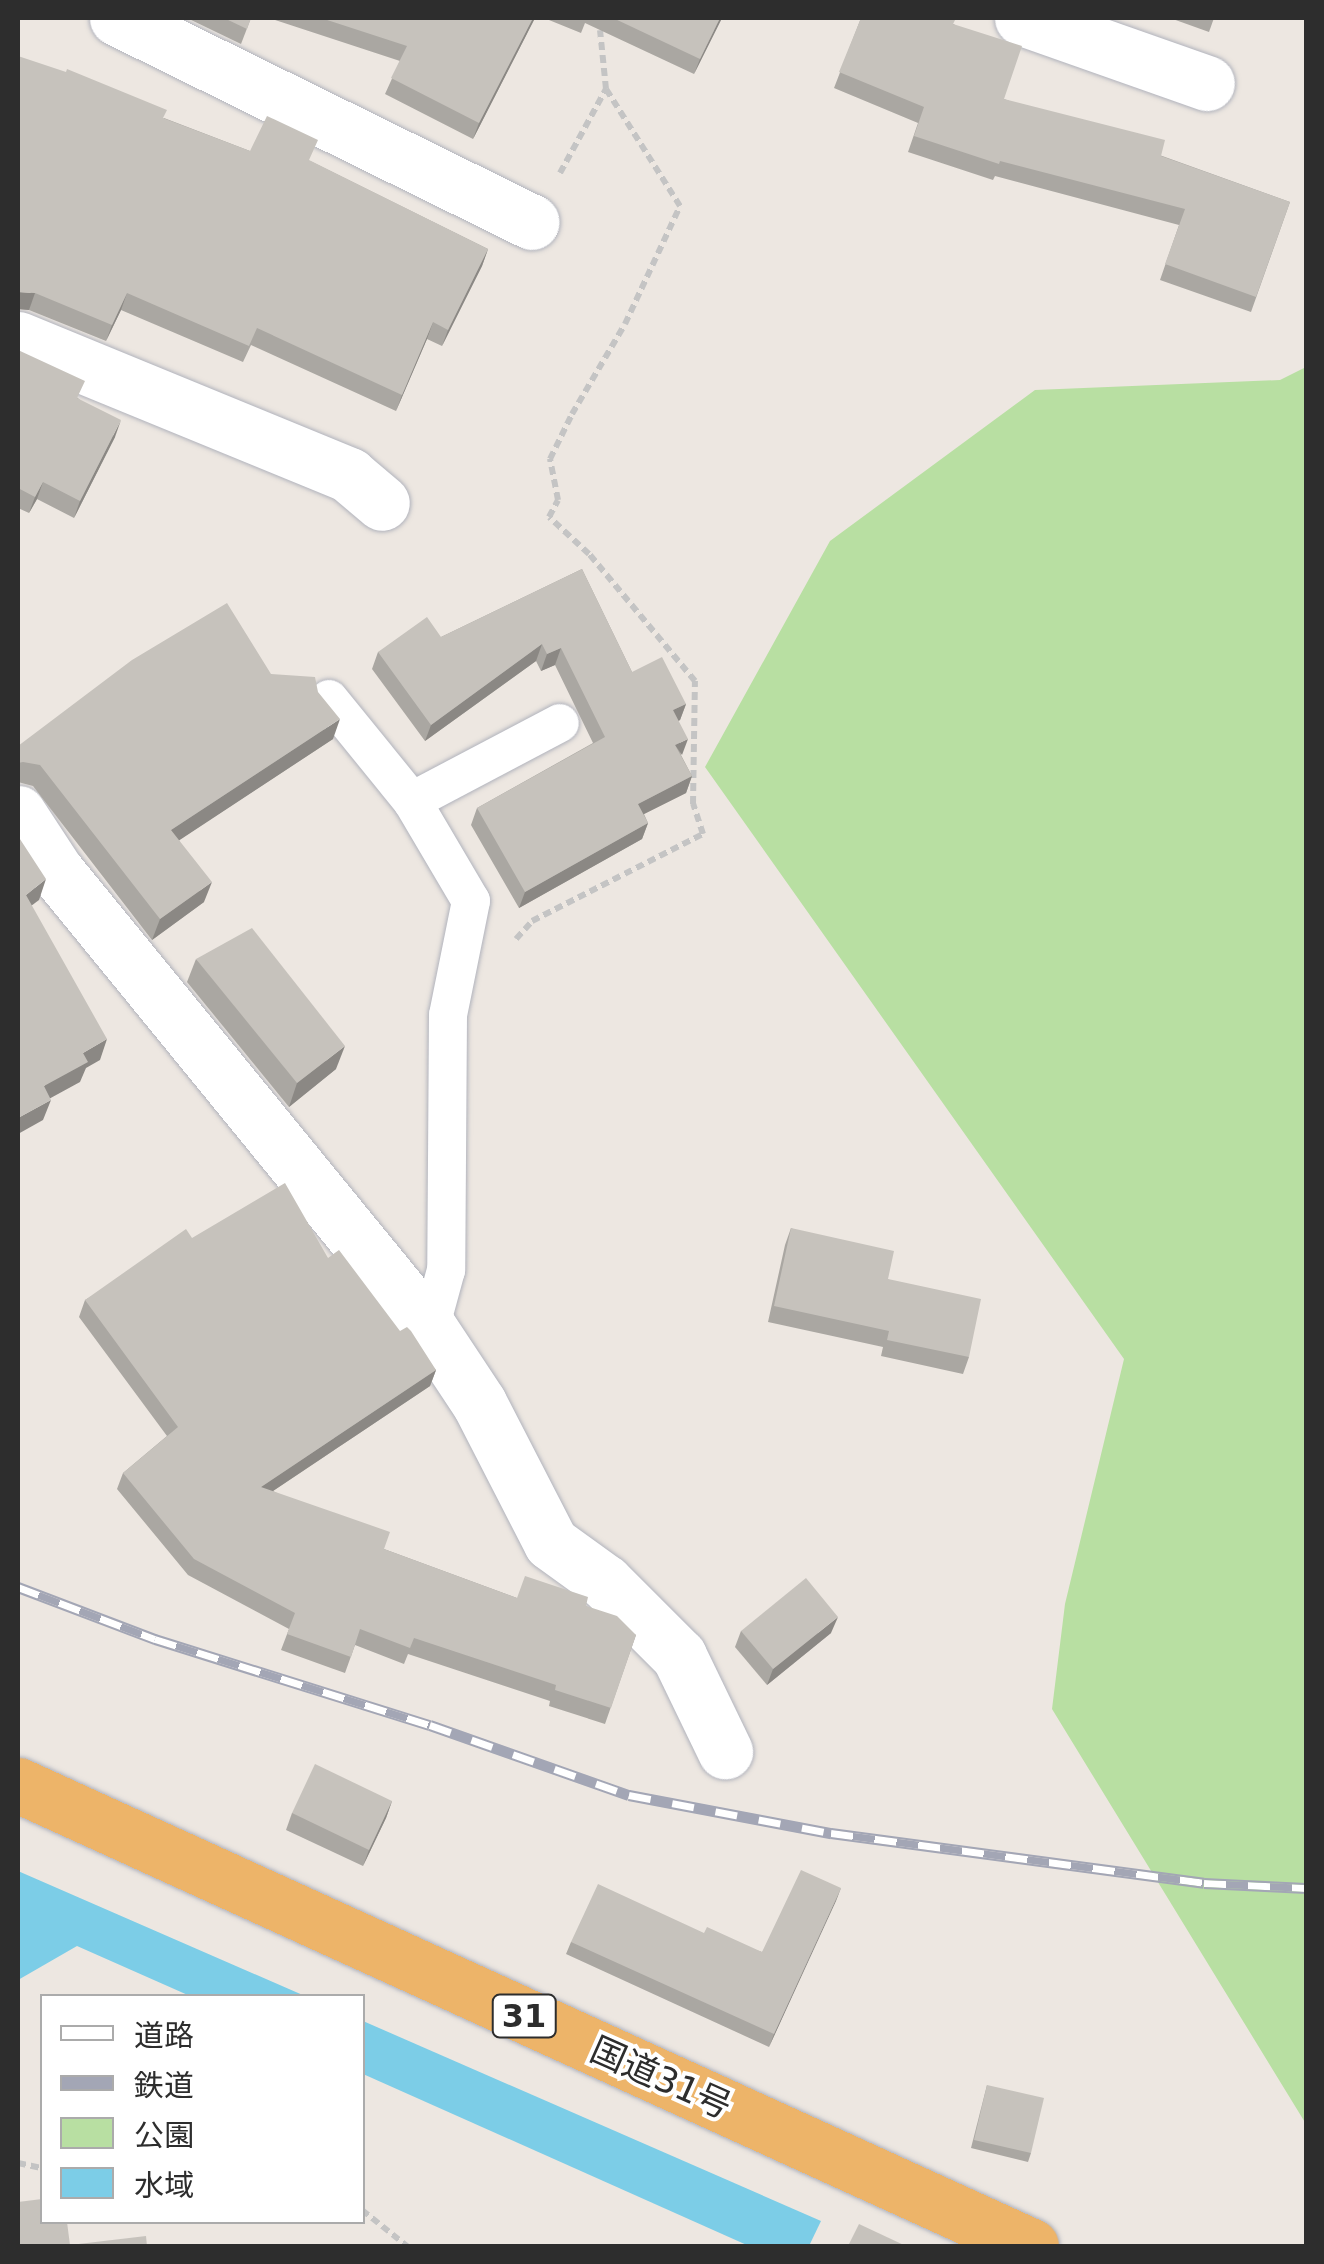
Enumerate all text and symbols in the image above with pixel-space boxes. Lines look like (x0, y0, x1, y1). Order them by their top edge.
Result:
road number: 31 (492, 1989, 556, 2043)
legend (40, 1994, 365, 2224)
text: 道路 (134, 2018, 194, 2053)
street label: 国道31号 (584, 2028, 738, 2128)
text: 鉄道 (134, 2068, 194, 2103)
text: 公園 (134, 2118, 194, 2153)
text: 水域 (134, 2168, 194, 2203)

